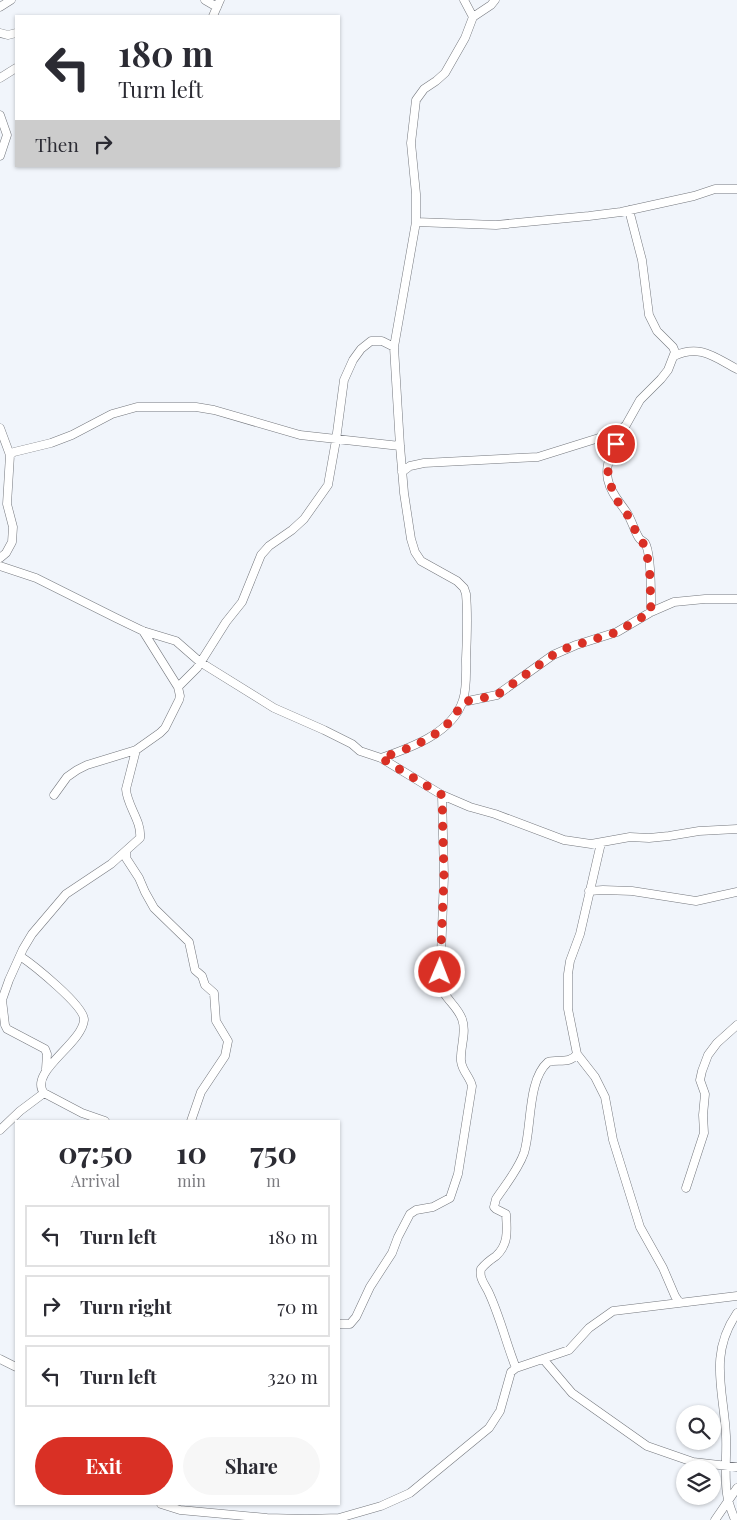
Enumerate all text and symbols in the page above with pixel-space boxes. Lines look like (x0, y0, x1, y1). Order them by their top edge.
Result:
text: 180 m (118, 29, 213, 76)
icon: left (35, 35, 100, 100)
text: Turn left (118, 74, 203, 104)
icon: right (89, 130, 117, 158)
text: Then (35, 131, 79, 157)
pin (595, 423, 637, 465)
icon: arrive (602, 430, 630, 458)
position arrow (413, 945, 465, 997)
text: 07:50 (58, 1132, 133, 1172)
text: 10 (176, 1132, 207, 1172)
text: 750 (250, 1132, 297, 1172)
text: Arrival (71, 1170, 120, 1191)
text: min (177, 1170, 206, 1191)
text: m (266, 1170, 281, 1191)
icon: left (37, 1222, 65, 1250)
text: Turn left (80, 1223, 157, 1249)
text: 180 m (268, 1223, 318, 1249)
icon: right (37, 1292, 65, 1320)
text: Turn right (80, 1293, 172, 1319)
text: 70 m (277, 1293, 318, 1319)
icon: left (37, 1362, 65, 1390)
text: Turn left (80, 1363, 157, 1389)
text: 320 m (267, 1363, 318, 1389)
map controls (676, 1405, 721, 1505)
button: search (676, 1405, 721, 1450)
button: Exit (35, 1437, 173, 1495)
button: Share (183, 1437, 320, 1495)
button: layers (676, 1460, 721, 1505)

